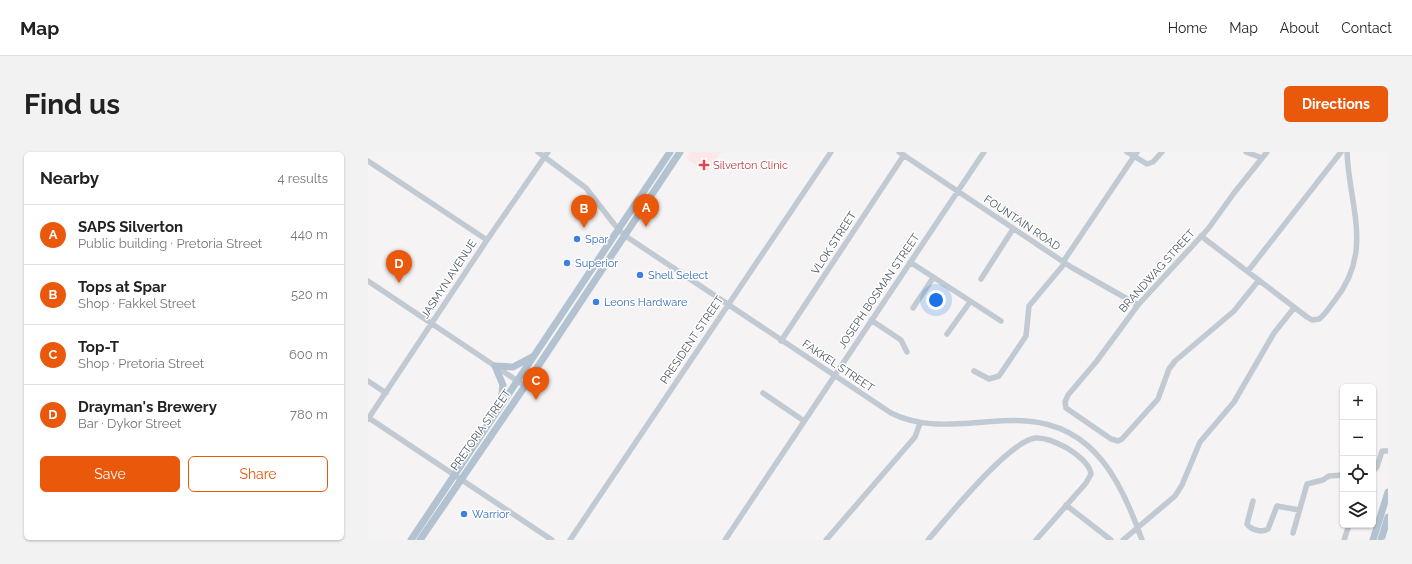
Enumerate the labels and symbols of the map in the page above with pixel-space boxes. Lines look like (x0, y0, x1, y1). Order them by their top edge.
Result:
marker: Silverton Clinic (698, 159, 710, 171)
place label: Silverton Clinic (713, 159, 788, 172)
street label: FOUNTAIN ROAD (981, 193, 1063, 253)
pin: A (633, 194, 659, 227)
pin: B (571, 195, 597, 228)
street label: VLOK STREET (809, 209, 859, 277)
street label: BRANDWAG STREET (1116, 227, 1198, 315)
street label: JOSEPH BOSMAN STREET (836, 231, 923, 351)
place label: Spar (585, 233, 608, 246)
marker: Spar (572, 234, 582, 244)
street label: JASMYN AVENUE (419, 237, 479, 321)
pin: D (386, 250, 412, 283)
place label: Superior (575, 257, 618, 270)
marker: Superior (562, 258, 572, 268)
place label: Shell Select (648, 269, 709, 282)
marker: Shell Select (635, 270, 645, 280)
your location (926, 290, 946, 310)
street label: PRESIDENT STREET (658, 293, 726, 386)
place label: Leons Hardware (604, 296, 688, 309)
marker: Leons Hardware (591, 297, 601, 307)
street label: FAKKEL STREET (800, 337, 877, 395)
pin: C (523, 367, 549, 400)
street label: PRETORIA STREET (448, 387, 514, 473)
place label: Warrior (472, 508, 510, 521)
marker: Warrior (459, 509, 469, 519)

